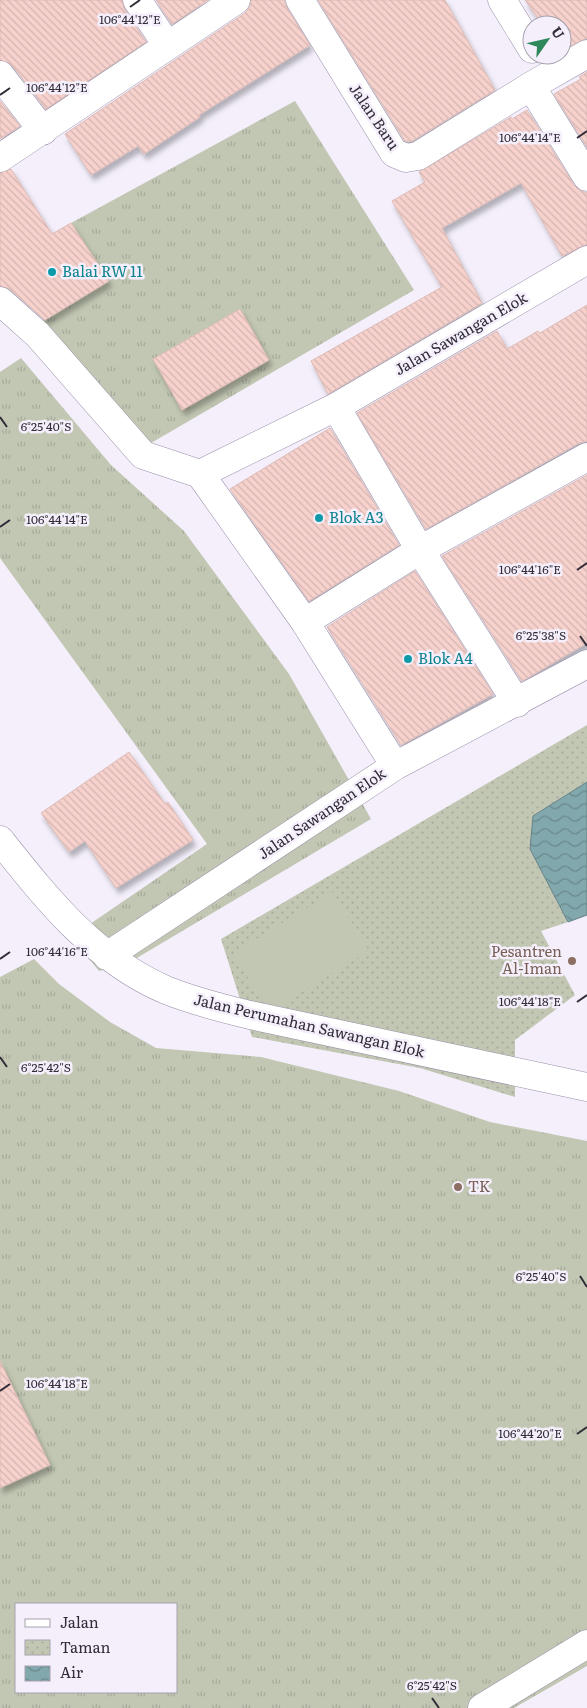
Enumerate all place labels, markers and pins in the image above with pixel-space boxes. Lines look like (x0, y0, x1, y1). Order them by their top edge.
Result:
place label: Balai RW 11 (62, 259, 143, 282)
marker: Balai RW 11 (46, 266, 58, 278)
place label: Blok A3 (329, 505, 384, 528)
marker: Blok A3 (313, 512, 325, 524)
place label: Blok A4 (418, 646, 473, 669)
marker: Blok A4 (402, 653, 414, 665)
place label: Pesantren Al-Iman (491, 939, 562, 979)
marker: Pesantren Al-Iman (566, 955, 578, 967)
place label: TK (468, 1174, 491, 1197)
marker: TK (452, 1181, 464, 1193)

